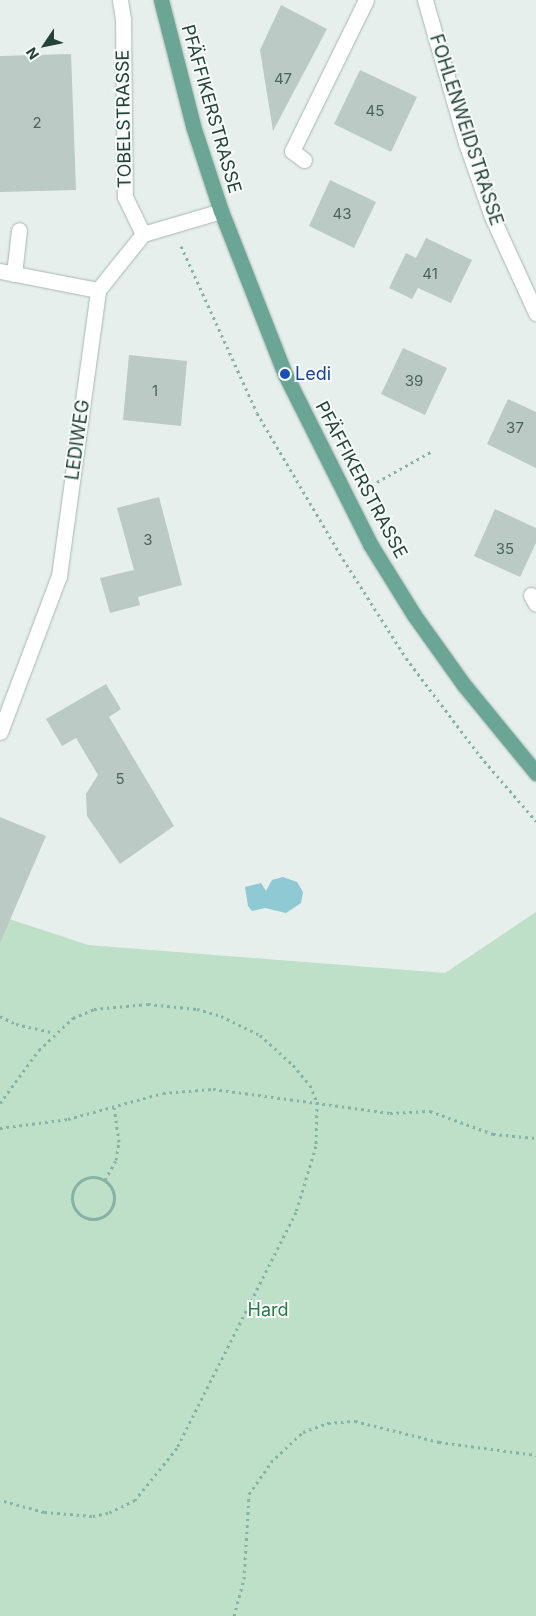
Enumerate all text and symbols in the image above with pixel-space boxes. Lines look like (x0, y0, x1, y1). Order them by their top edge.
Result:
north arrow (20, 20, 70, 70)
street label: PFÄFFIKERSTRASSE (177, 22, 245, 196)
street label: FOHLENWEIDSTRASSE (425, 32, 507, 228)
text: N (22, 44, 42, 63)
street label: TOBELSTRASSE (112, 49, 136, 189)
house number: 47 (274, 70, 292, 88)
house number: 45 (366, 102, 384, 120)
house number: 2 (32, 114, 42, 132)
house number: 43 (333, 205, 351, 223)
house number: 41 (422, 265, 438, 283)
place label: Ledi (295, 363, 331, 385)
marker: Ledi (279, 368, 291, 380)
house number: 39 (405, 372, 423, 390)
house number: 1 (152, 382, 158, 400)
street label: LEDIWEG (62, 398, 94, 482)
street label: PFÄFFIKERSTRASSE (310, 398, 412, 562)
house number: 37 (506, 419, 524, 437)
house number: 3 (143, 531, 153, 549)
house number: 35 (496, 540, 514, 558)
house number: 5 (115, 770, 125, 788)
park label: Hard (248, 1299, 288, 1321)

